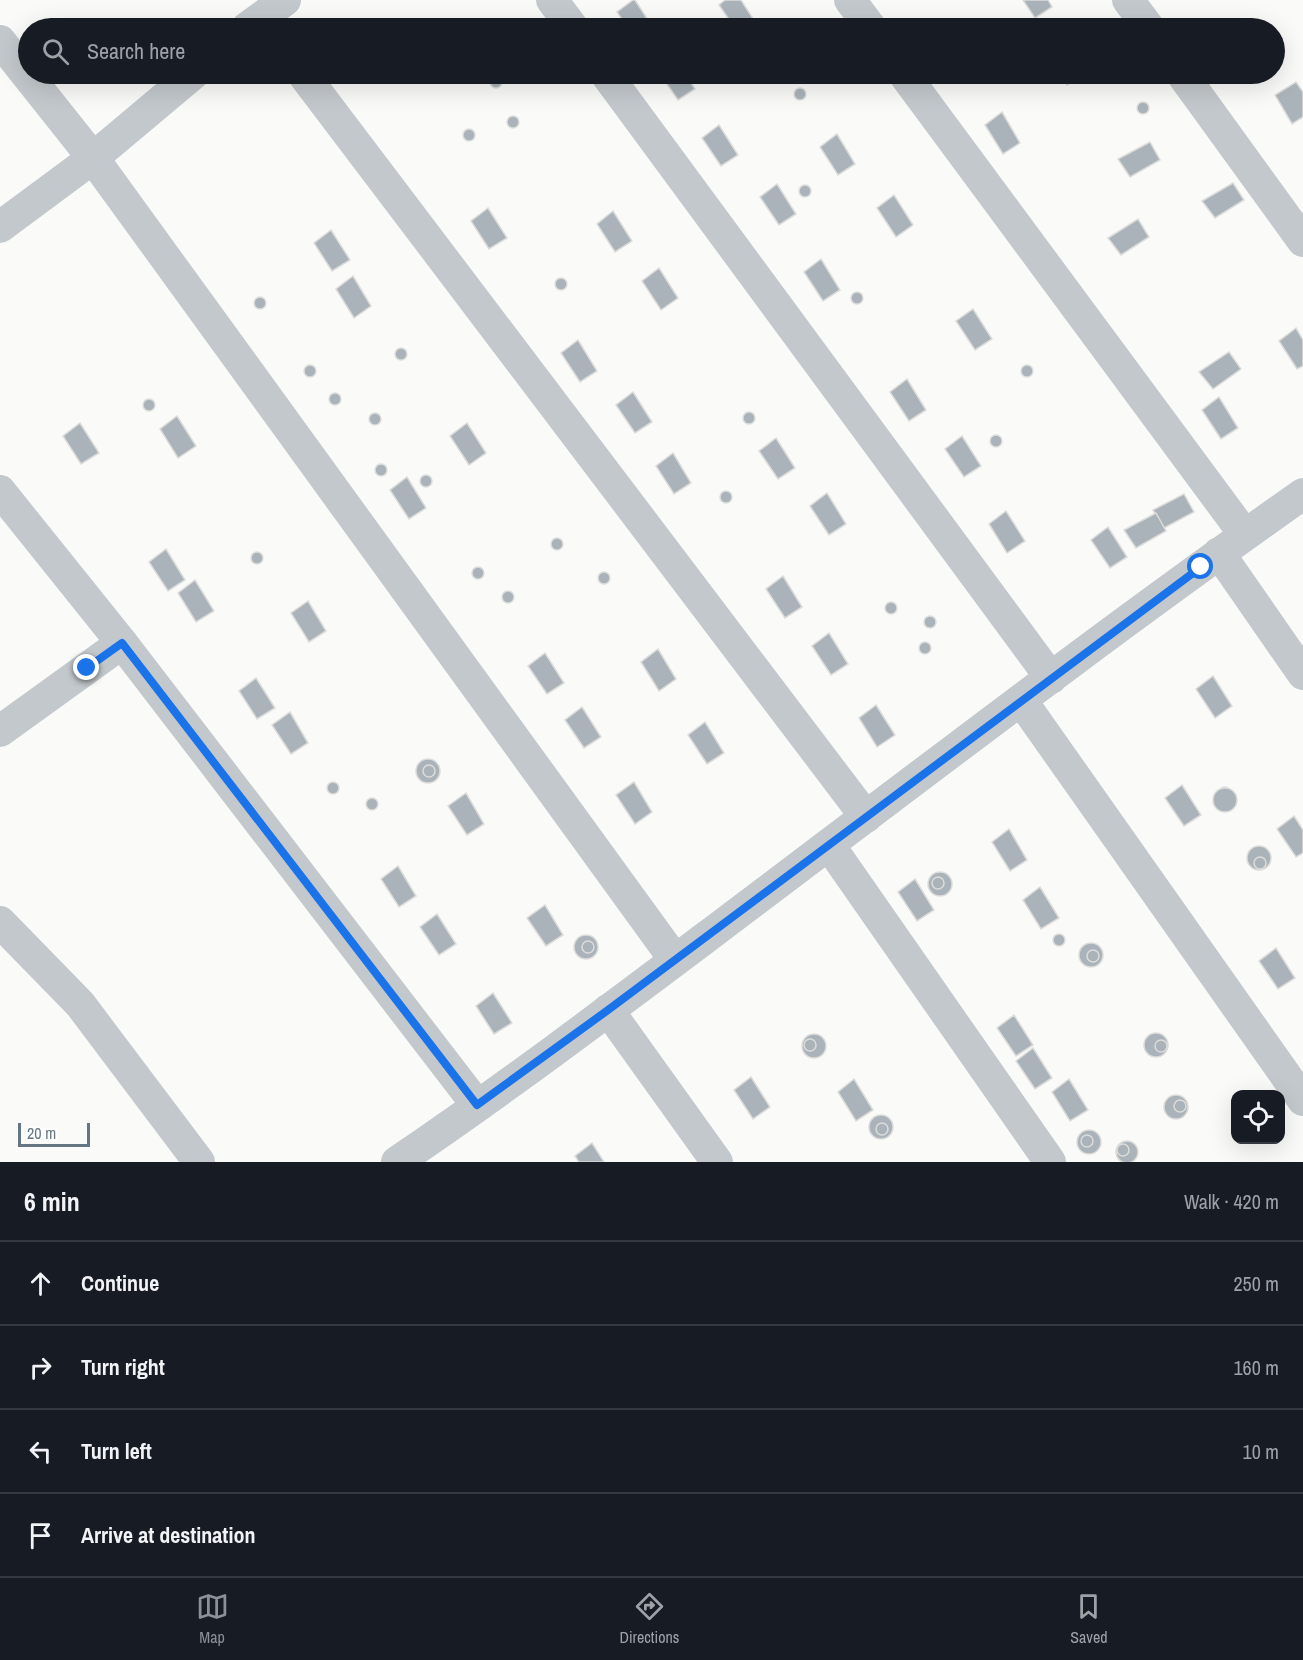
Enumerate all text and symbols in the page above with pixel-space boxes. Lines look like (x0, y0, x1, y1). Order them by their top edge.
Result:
search box (18, 18, 1285, 84)
icon: search (39, 35, 72, 68)
text: Search here (87, 36, 185, 66)
route start (1187, 553, 1213, 579)
route end (73, 654, 99, 680)
map controls (1231, 1090, 1285, 1144)
button: locate (1231, 1090, 1285, 1144)
scale bar (18, 1120, 90, 1148)
text: 20 m (27, 1122, 56, 1144)
text: 6 min (24, 1184, 80, 1219)
text: Walk · 420 m (1184, 1188, 1279, 1215)
icon: ahead (24, 1267, 57, 1300)
text: Continue (81, 1268, 159, 1298)
text: 250 m (1233, 1270, 1279, 1297)
icon: right (24, 1351, 57, 1384)
text: Turn right (81, 1352, 165, 1382)
text: 160 m (1233, 1354, 1279, 1381)
icon: left (24, 1435, 57, 1468)
text: Turn left (81, 1436, 152, 1466)
text: 10 m (1243, 1438, 1279, 1465)
icon: arrive (24, 1519, 57, 1552)
text: Arrive at destination (81, 1520, 255, 1550)
tab: Map (196, 1590, 229, 1648)
tab: Directions (620, 1590, 679, 1648)
tab: Saved (1070, 1590, 1108, 1648)

